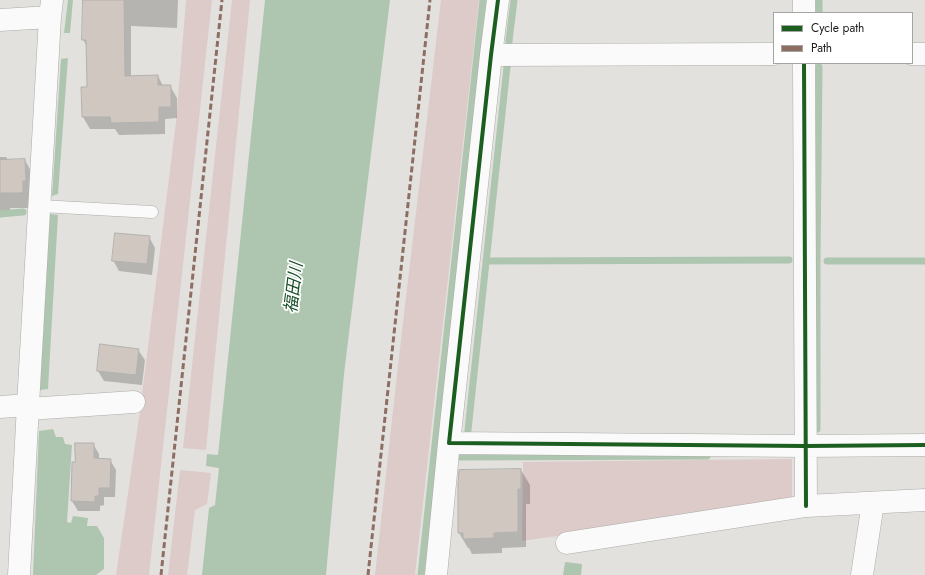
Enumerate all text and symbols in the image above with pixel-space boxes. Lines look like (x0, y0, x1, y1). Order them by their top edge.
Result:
legend (773, 12, 913, 64)
text: Cycle path (811, 19, 864, 37)
text: Path (811, 39, 832, 57)
water label: 福田川 (282, 261, 308, 315)

